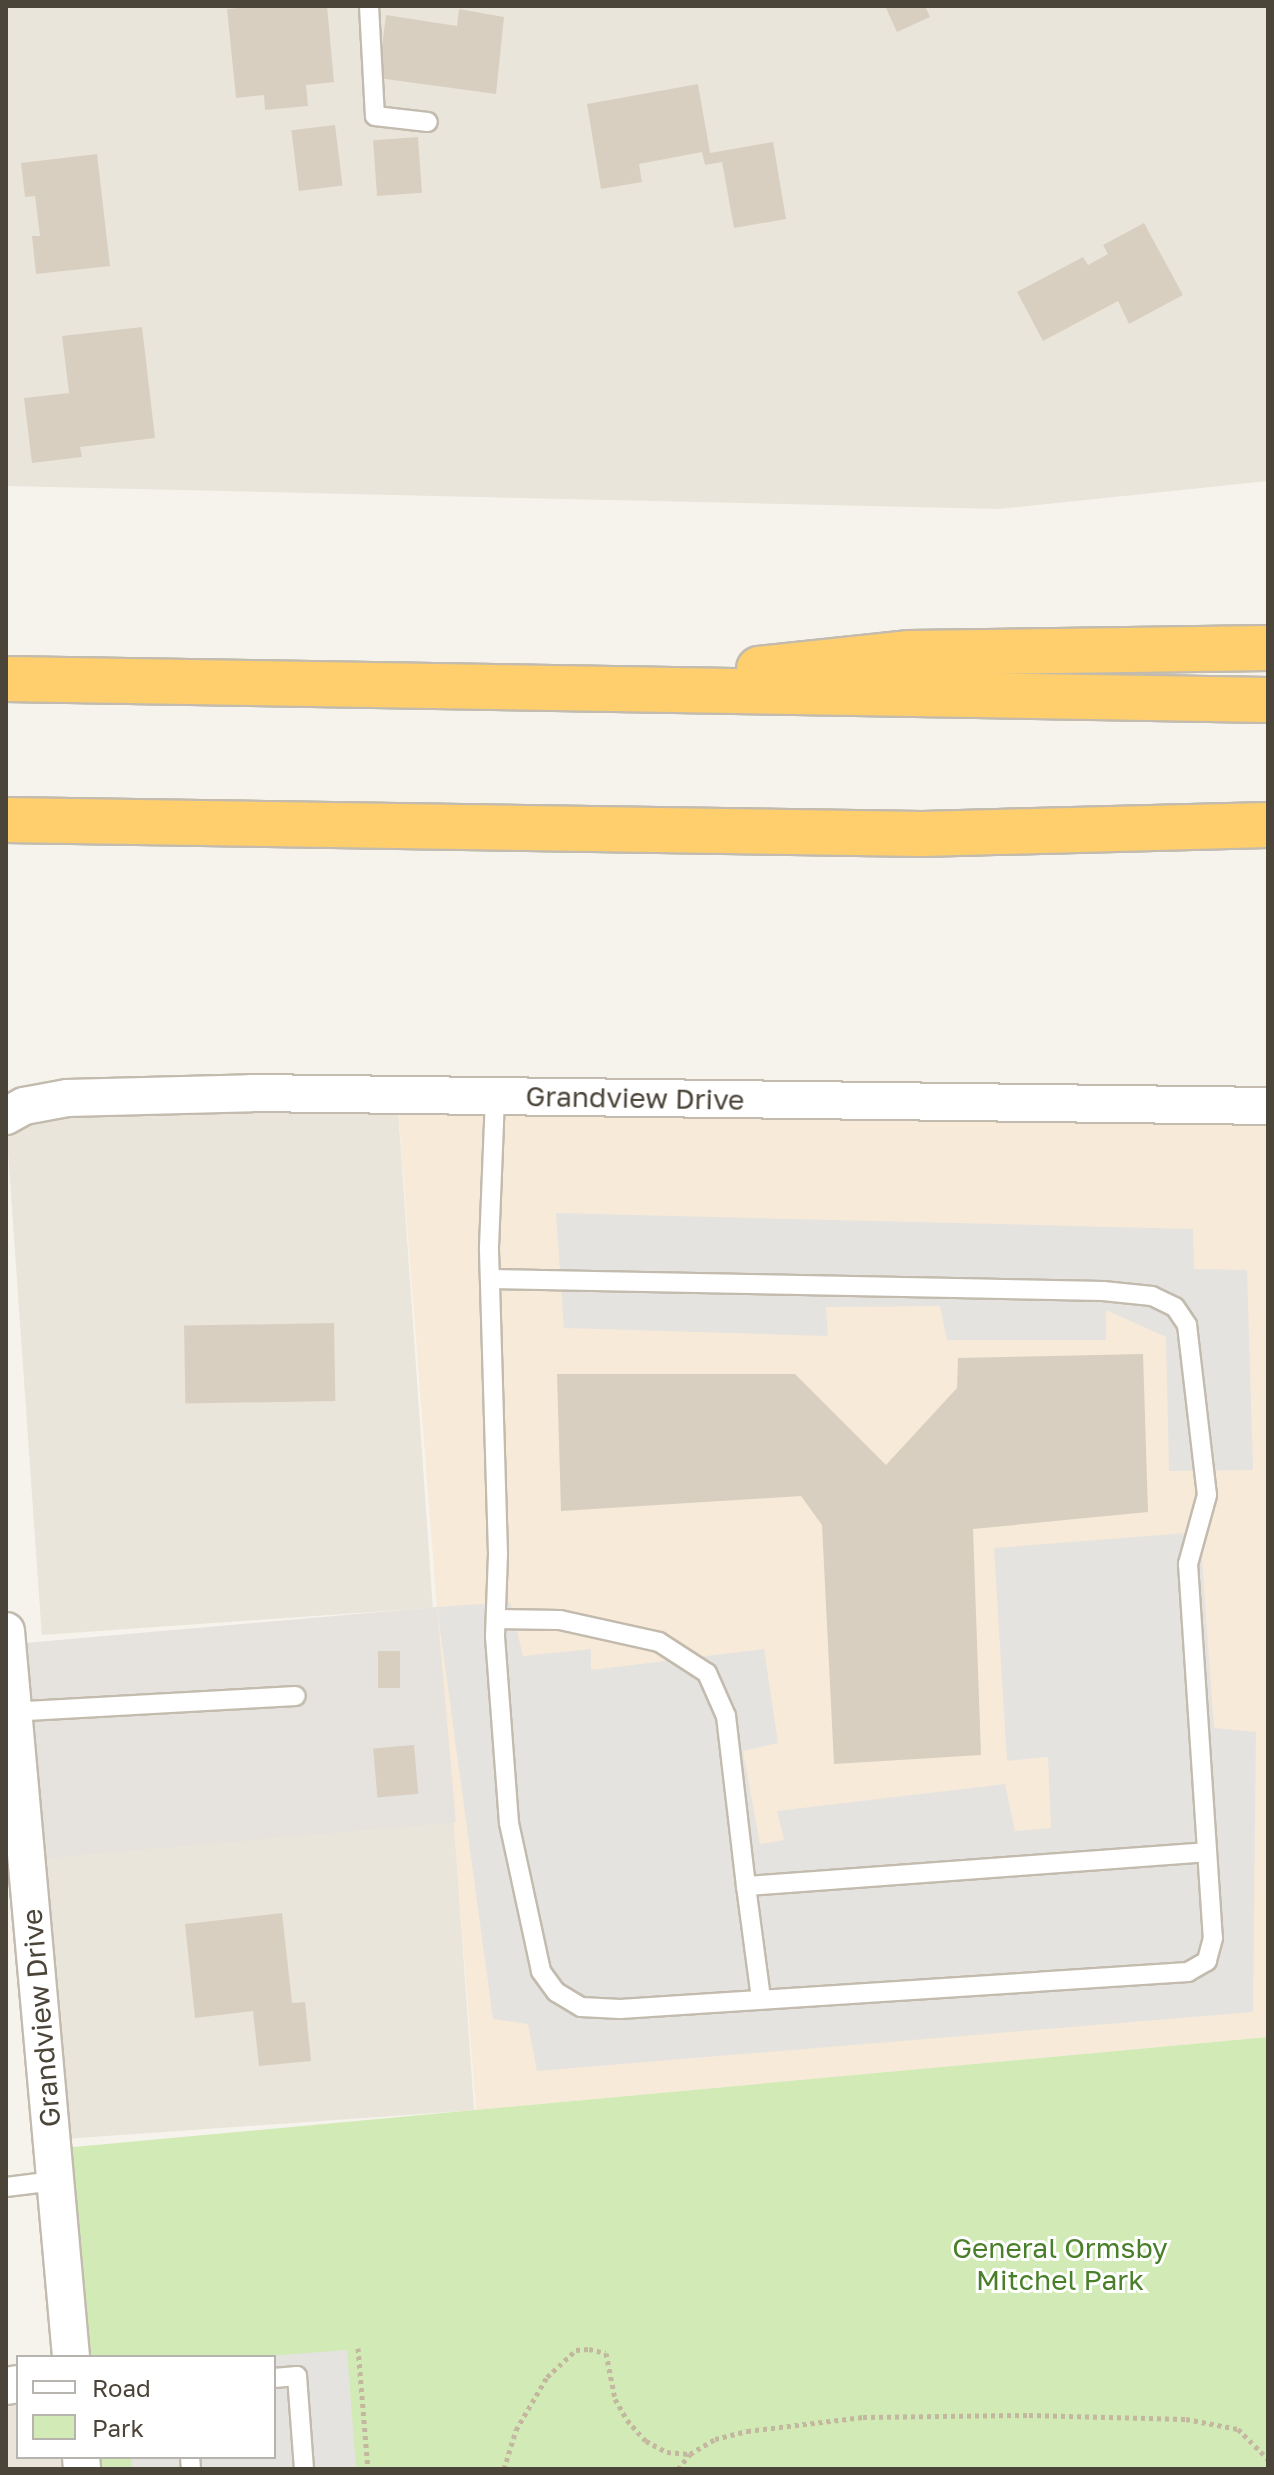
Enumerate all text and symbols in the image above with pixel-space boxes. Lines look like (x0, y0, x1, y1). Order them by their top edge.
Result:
street label: Grandview Drive (525, 1079, 745, 1117)
street label: Grandview Drive (15, 1908, 67, 2128)
park label: General Ormsby Mitchel Park (952, 2231, 1168, 2297)
legend (16, 2355, 276, 2459)
text: Road (92, 2373, 151, 2402)
text: Park (92, 2413, 144, 2442)

